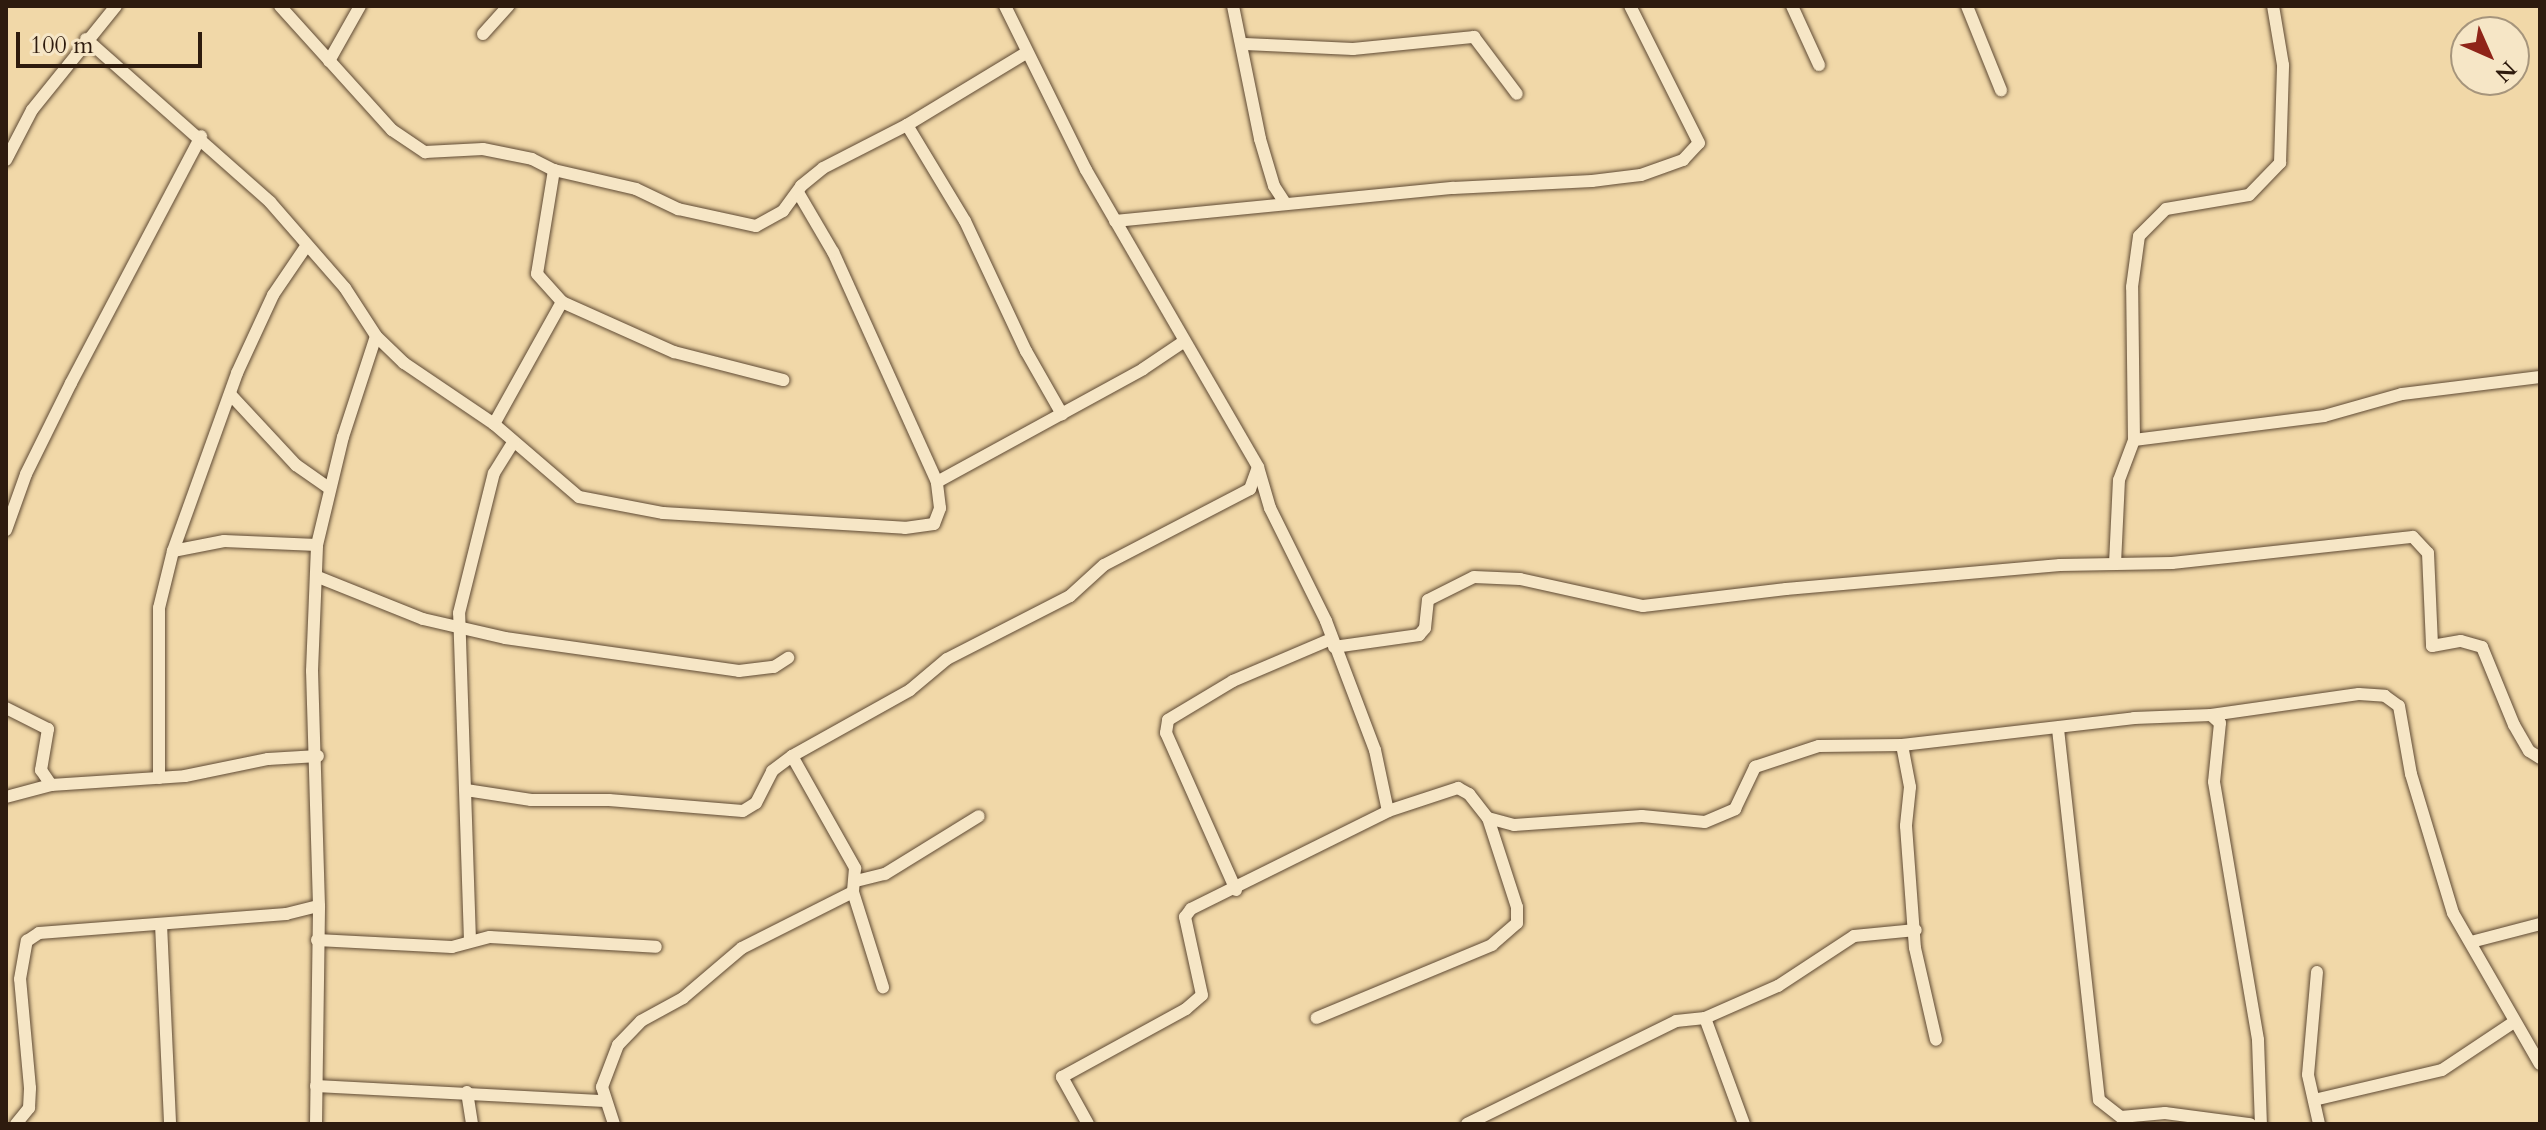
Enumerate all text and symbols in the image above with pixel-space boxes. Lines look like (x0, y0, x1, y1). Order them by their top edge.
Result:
scale bar (20, 16, 206, 66)
north arrow (2450, 16, 2530, 96)
text: 100 m (30, 29, 94, 62)
text: N (2488, 54, 2523, 89)

